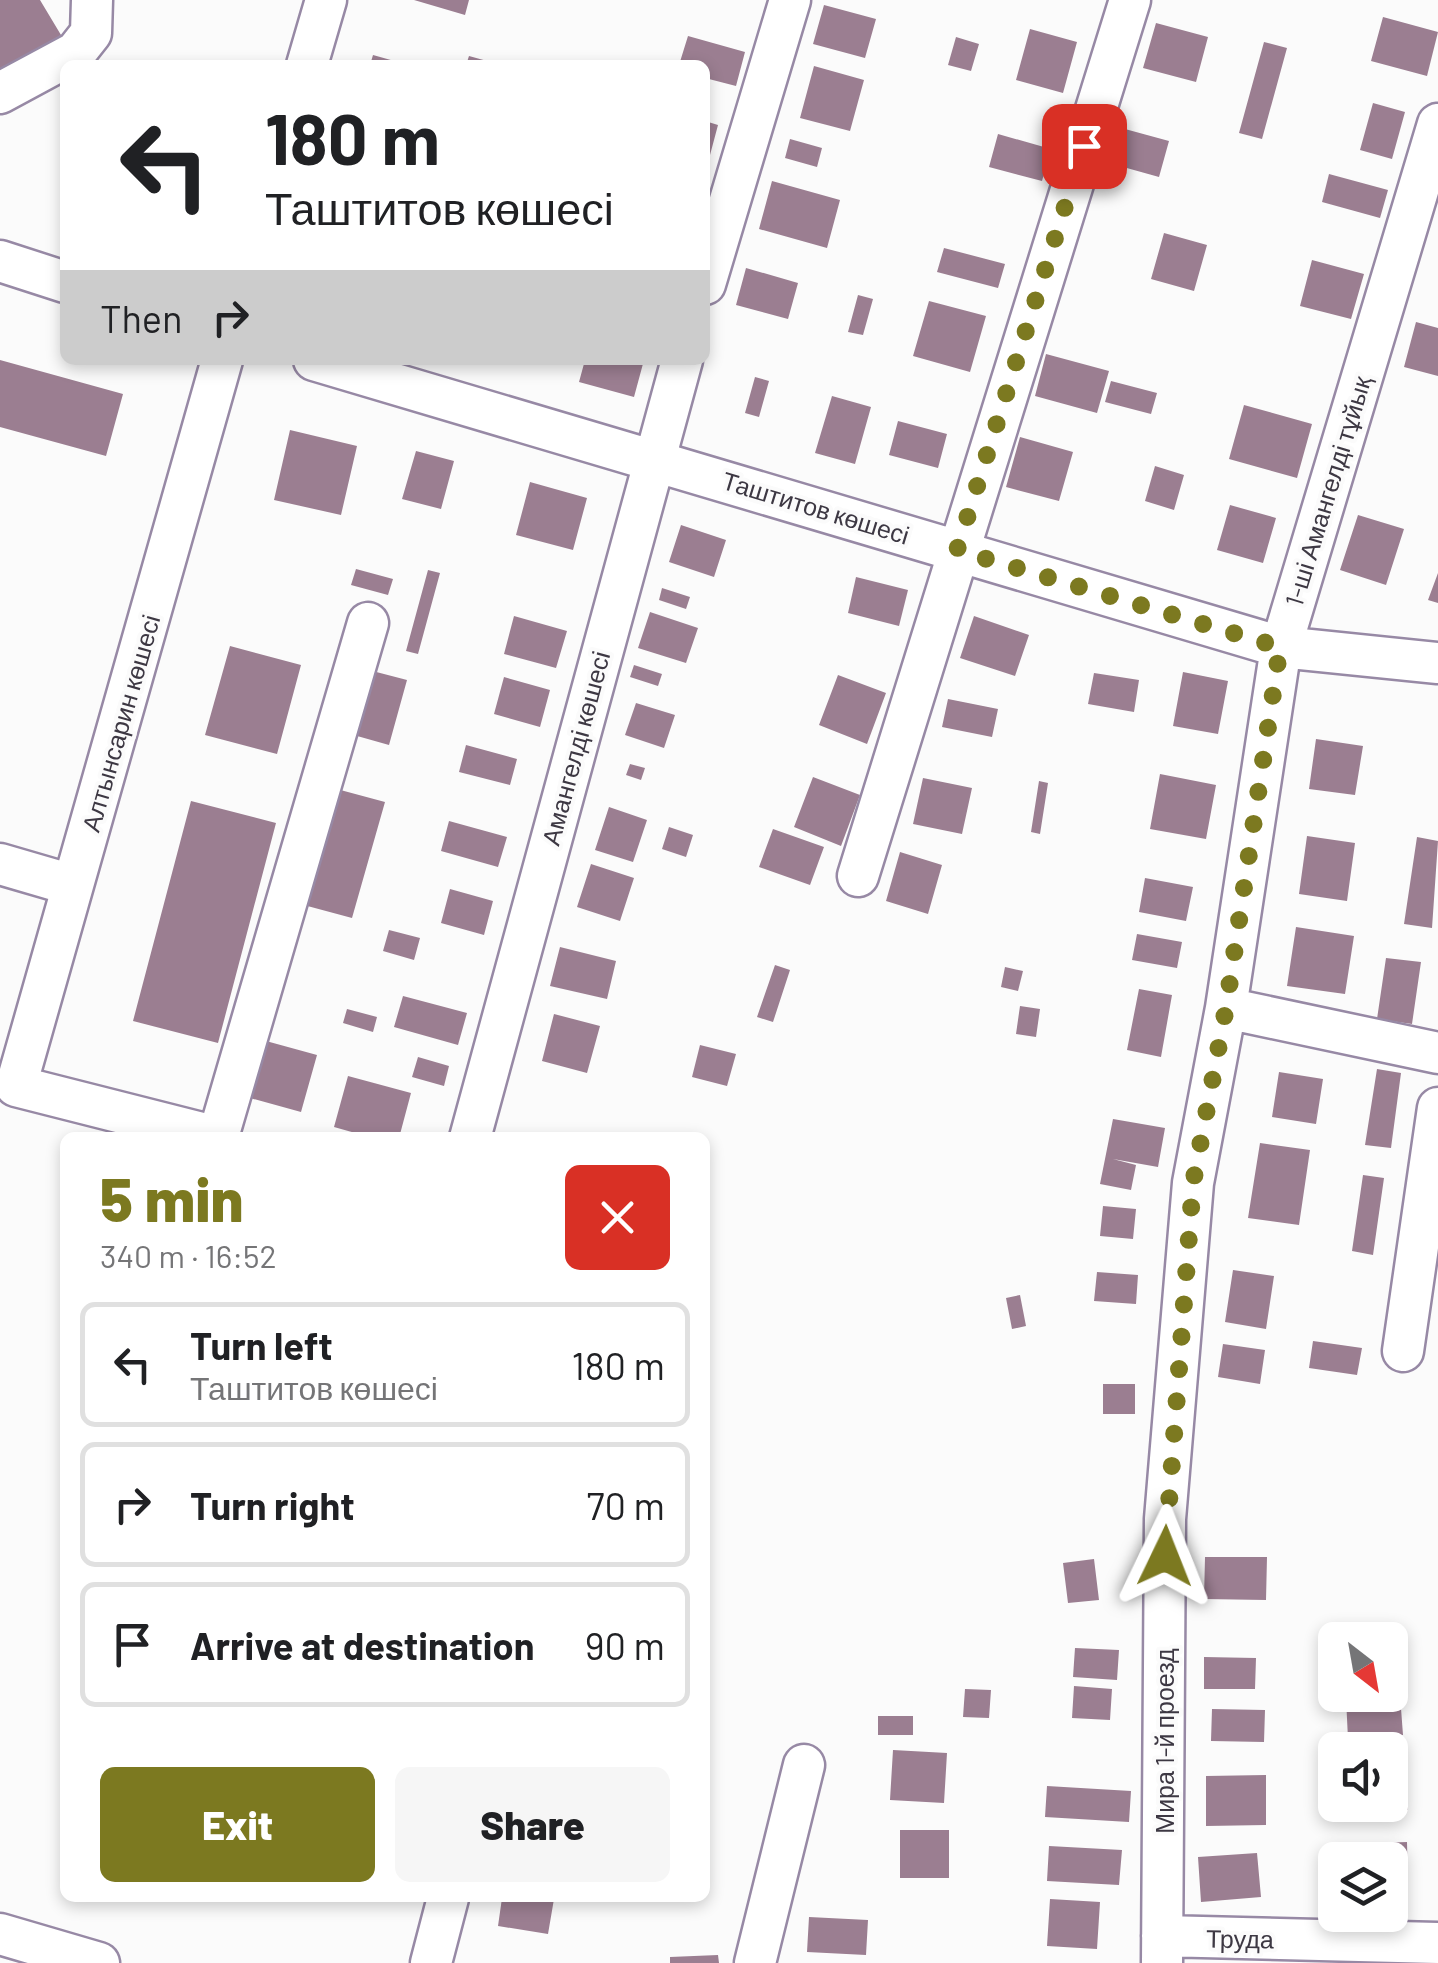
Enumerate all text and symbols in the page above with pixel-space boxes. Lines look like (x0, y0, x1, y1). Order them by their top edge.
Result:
text: 180 m (265, 95, 440, 179)
icon: left (100, 100, 230, 230)
pin (1042, 104, 1127, 189)
icon: arrive (1057, 119, 1112, 174)
text: Таштитов көшесі (265, 180, 614, 234)
icon: right (203, 290, 258, 345)
text: Then (100, 295, 183, 341)
street label: 1-ші Амангелді тұйық (1278, 371, 1377, 610)
street label: Таштитов көшесі (719, 464, 913, 550)
street label: Алтынсарин көшесі (75, 611, 165, 835)
street label: Амангелді көшесі (535, 648, 615, 848)
text: 5 min (100, 1162, 243, 1234)
button: close (565, 1165, 670, 1270)
text: 340 m · 16:52 (100, 1236, 277, 1274)
text: Turn left (190, 1322, 333, 1368)
icon: left (105, 1337, 160, 1392)
text: 180 m (571, 1342, 665, 1388)
text: Таштитов көшесі (190, 1368, 438, 1406)
icon: right (105, 1477, 160, 1532)
text: Turn right (190, 1482, 355, 1528)
text: 70 m (587, 1482, 665, 1528)
position arrow (1113, 1504, 1217, 1608)
icon: arrive (105, 1617, 160, 1672)
text: Arrive at destination (190, 1622, 535, 1668)
text: 90 m (585, 1622, 665, 1668)
north arrow (1318, 1622, 1408, 1712)
map controls (1318, 1622, 1408, 1932)
street label: Мира 1-й проезд (1149, 1648, 1179, 1834)
button: sound (1318, 1732, 1408, 1822)
button: Exit (100, 1767, 375, 1882)
button: Share (395, 1767, 670, 1882)
button: layers (1318, 1842, 1408, 1932)
street label: Труда (1206, 1922, 1274, 1954)

